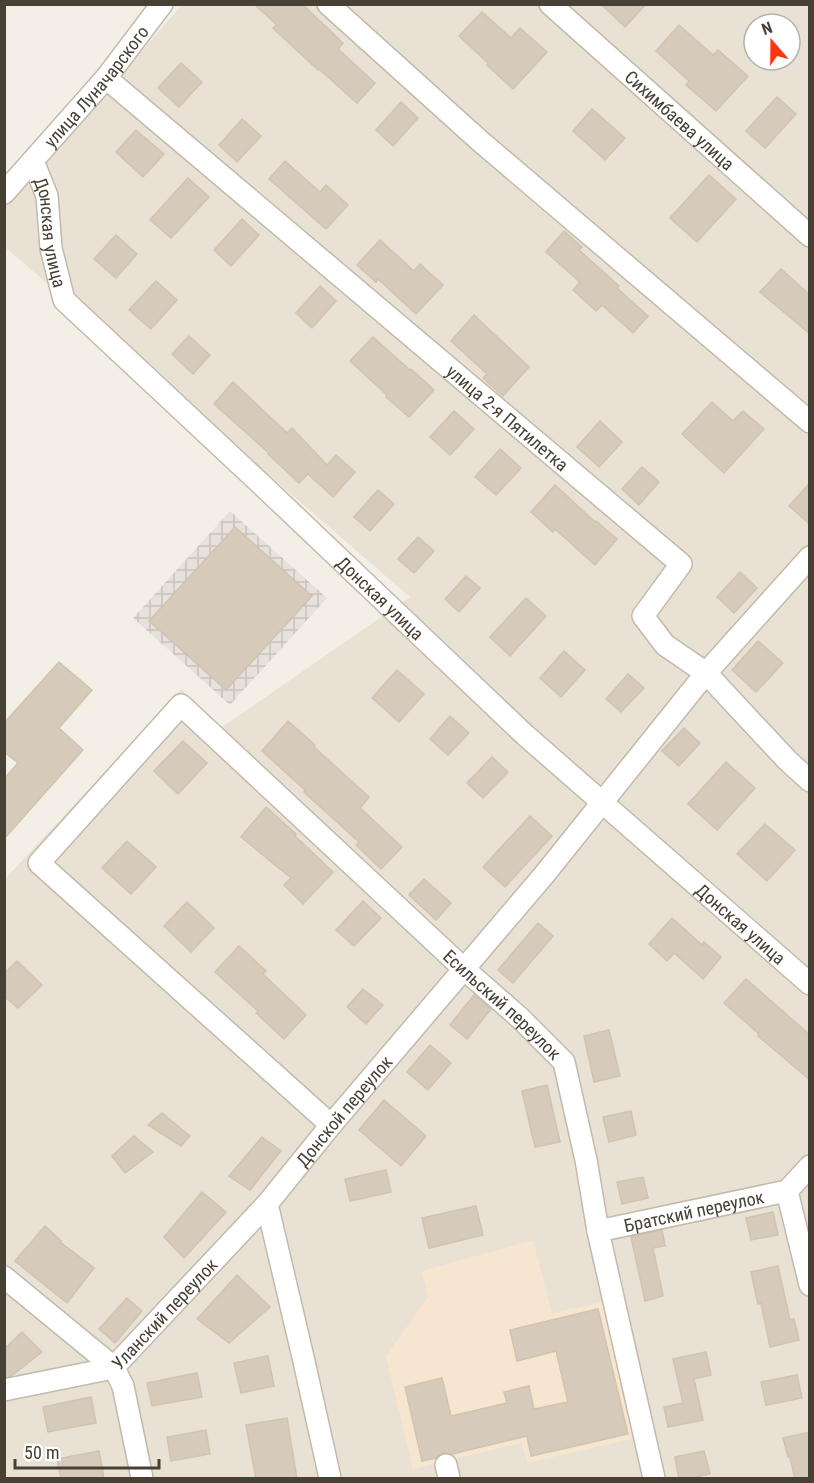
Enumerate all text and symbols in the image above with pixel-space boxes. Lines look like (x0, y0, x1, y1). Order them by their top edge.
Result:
north arrow (742, 12, 802, 72)
text: N (759, 18, 775, 39)
street label: улица Луначарского (39, 21, 152, 151)
street label: Сихимбаева улица (621, 66, 739, 174)
street label: Донская улица (30, 174, 71, 290)
street label: улица 2-я Пятилетка (442, 360, 573, 475)
street label: Донская улица (333, 551, 428, 644)
street label: Донская улица (692, 879, 790, 968)
street label: Есильский переулок (439, 945, 566, 1064)
street label: Донской переулок (291, 1051, 396, 1170)
street label: Братский переулок (622, 1186, 766, 1236)
street label: Уланский переулок (107, 1253, 222, 1373)
scale bar (15, 1432, 159, 1470)
text: 50 m (24, 1442, 59, 1463)

